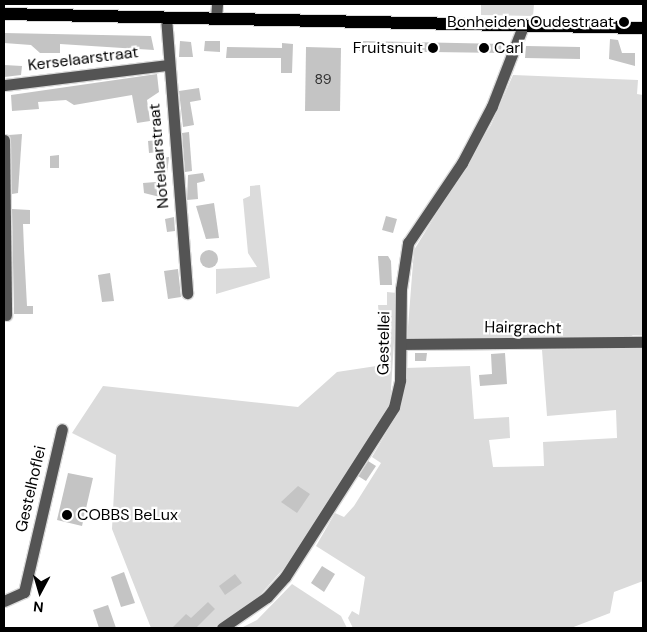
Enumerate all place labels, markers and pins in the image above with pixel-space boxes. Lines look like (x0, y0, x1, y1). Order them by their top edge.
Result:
place label: Bonheiden Oudestraat (447, 12, 614, 32)
marker: Bonheiden Oudestraat (618, 16, 630, 28)
place label: Fruitsnuit (353, 38, 423, 58)
place label: Carl (494, 38, 524, 58)
marker: Fruitsnuit (427, 42, 439, 54)
marker: Carl (478, 42, 490, 54)
place label: COBBS BeLux (77, 505, 178, 525)
marker: COBBS BeLux (61, 509, 73, 521)

